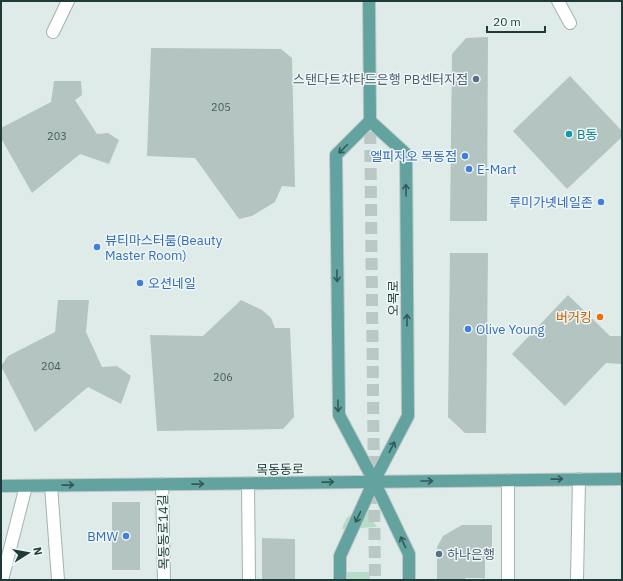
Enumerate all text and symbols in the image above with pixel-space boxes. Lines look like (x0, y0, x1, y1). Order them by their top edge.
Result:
scale bar (487, 8, 545, 34)
text: 20 m (493, 14, 521, 29)
place label: 스탠다트차타드은행 PB센터지점 (293, 71, 468, 88)
marker: 스탠다트차타드은행 PB센터지점 (471, 74, 481, 84)
house number: 205 (211, 100, 231, 114)
place label: B동 (577, 126, 597, 143)
house number: 203 (47, 129, 67, 143)
marker: B동 (564, 129, 574, 139)
one-way arrow (338, 144, 348, 154)
place label: 엘피지오 목동점 (370, 148, 457, 165)
marker: 엘피지오 목동점 (460, 151, 470, 161)
place label: E-Mart (477, 161, 517, 178)
marker: E-Mart (464, 164, 474, 174)
one-way arrow (402, 184, 410, 197)
place label: 루미가넷네일존 (509, 194, 593, 211)
marker: 루미가넷네일존 (596, 197, 606, 207)
place label: 뷰티마스터룸(Beauty Master Room) (105, 232, 223, 264)
marker: 뷰티마스터룸(Beauty Master Room) (92, 242, 102, 252)
one-way arrow (333, 269, 341, 282)
place label: 오션네일 (148, 275, 196, 292)
marker: 오션네일 (135, 278, 145, 288)
street label: 오목로 (385, 280, 402, 316)
place label: 버거킹 (556, 309, 592, 326)
marker: 버거킹 (595, 312, 605, 322)
one-way arrow (403, 314, 411, 327)
place label: Olive Young (476, 321, 545, 338)
marker: Olive Young (463, 324, 473, 334)
house number: 204 (41, 359, 61, 373)
house number: 206 (213, 370, 233, 384)
one-way arrow (335, 399, 342, 412)
one-way arrow (389, 441, 396, 453)
street label: 목동동로 (256, 461, 304, 478)
one-way arrow (550, 476, 563, 483)
one-way arrow (420, 477, 433, 485)
one-way arrow (321, 478, 334, 486)
one-way arrow (191, 480, 204, 488)
one-way arrow (61, 481, 74, 489)
street label: 목동동로14길 (154, 494, 173, 570)
one-way arrow (354, 510, 361, 522)
place label: BMW (87, 528, 118, 545)
marker: BMW (121, 531, 131, 541)
north arrow (8, 533, 48, 573)
one-way arrow (399, 537, 406, 549)
text: N (30, 546, 45, 556)
place label: 하나은행 (447, 546, 495, 563)
marker: 하나은행 (434, 549, 444, 559)

